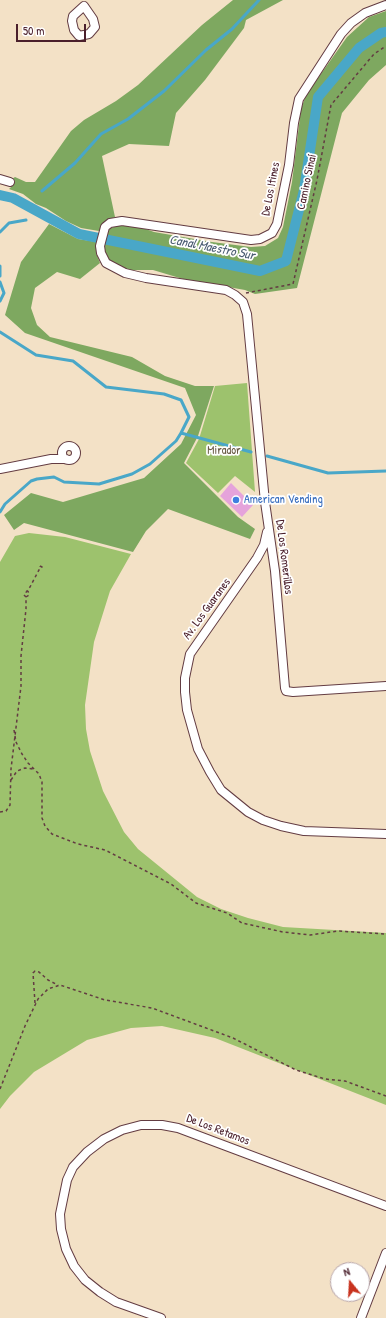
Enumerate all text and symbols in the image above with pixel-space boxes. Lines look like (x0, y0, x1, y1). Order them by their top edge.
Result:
scale bar (18, 16, 88, 42)
text: 50 m (23, 22, 44, 39)
street label: Camino Sinaí (294, 153, 320, 211)
street label: De Los Itines (259, 161, 283, 217)
water label: Canal Maestro Sur (168, 232, 256, 264)
park label: Mirador (207, 444, 241, 458)
place label: American Vending (244, 493, 323, 507)
marker: American Vending (231, 495, 241, 505)
street label: De Los Romerillos (272, 519, 296, 595)
street label: Av. Los Guaranes (180, 576, 234, 642)
street label: De Los Retamos (184, 1111, 252, 1149)
north arrow (330, 1262, 370, 1302)
text: N (342, 1264, 352, 1279)

